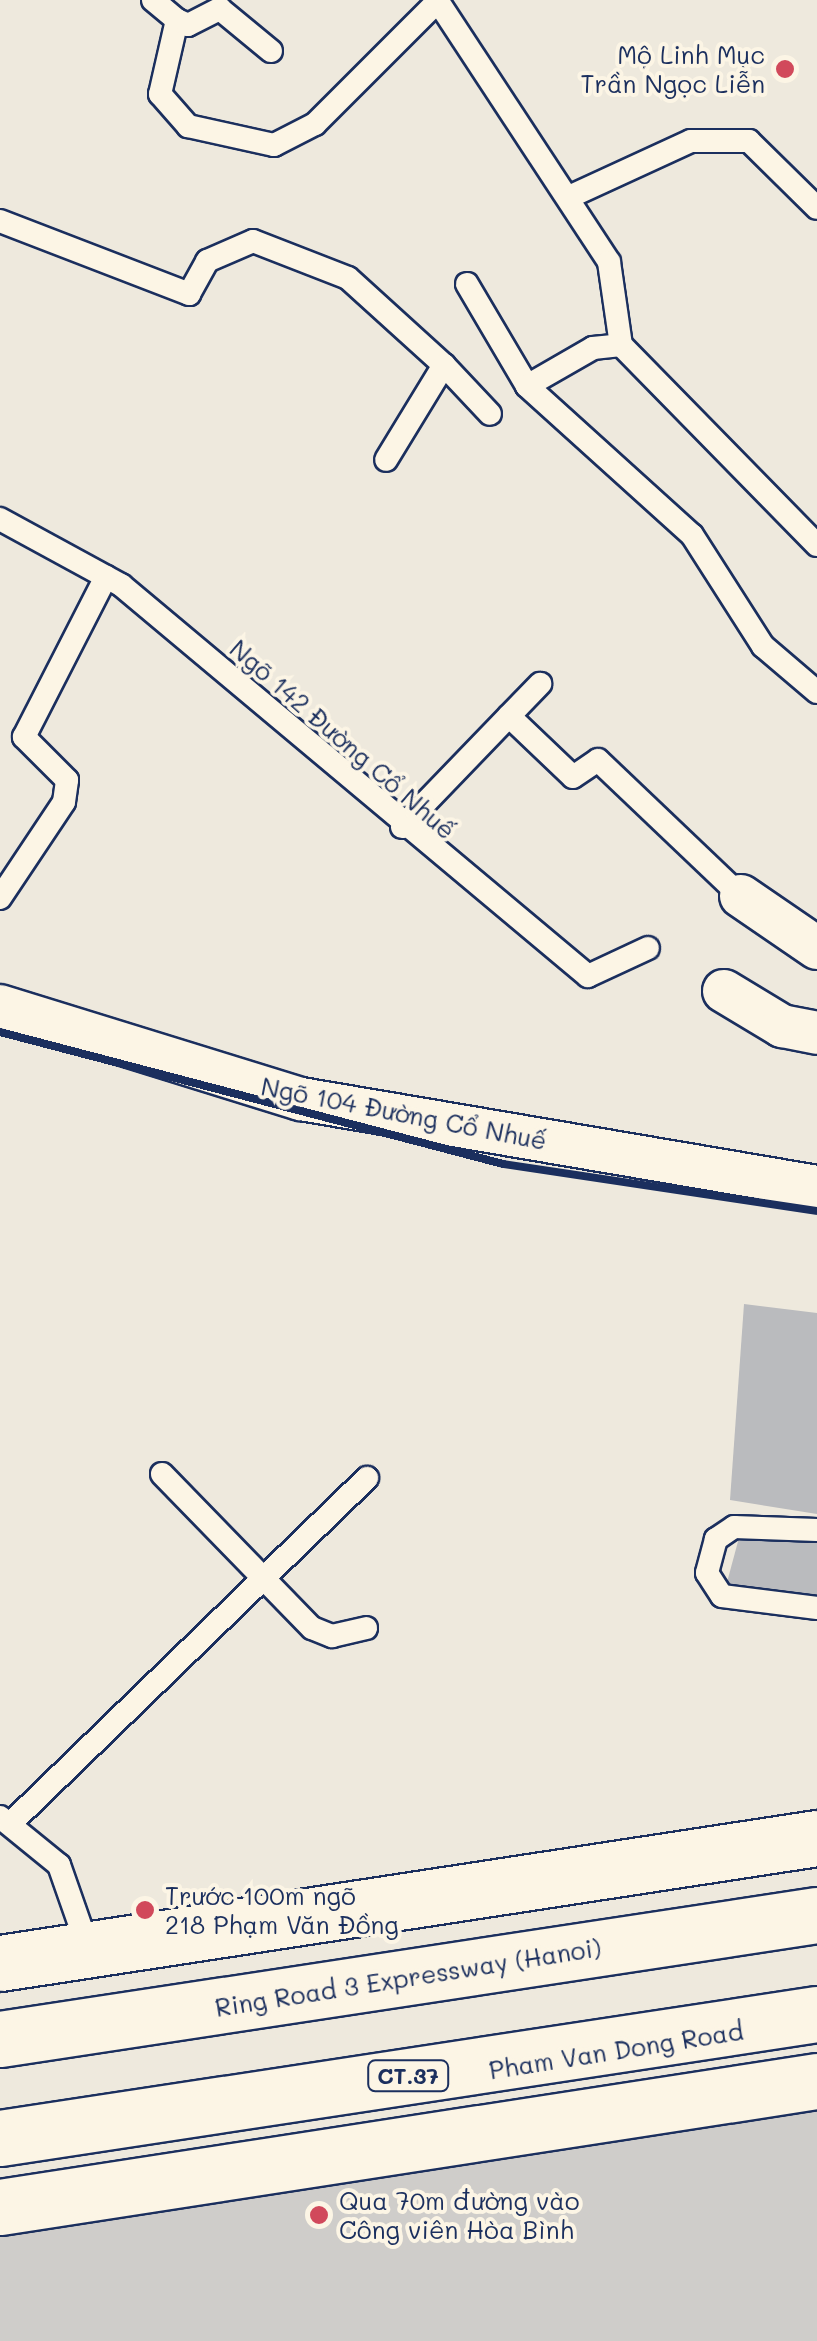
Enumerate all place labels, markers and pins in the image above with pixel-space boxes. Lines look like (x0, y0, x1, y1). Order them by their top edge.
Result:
place label: Mộ Linh Mục Trần Ngọc Liễn (581, 40, 765, 99)
marker: Mộ Linh Mục Trần Ngọc Liễn (774, 58, 796, 80)
place label: Trước 100m ngõ 218 Phạm Văn Đồng (165, 1881, 399, 1940)
marker: Trước 100m ngõ 218 Phạm Văn Đồng (134, 1899, 156, 1921)
place label: Qua 70m đường vào Công viên Hòa Bình (339, 2186, 580, 2245)
marker: Qua 70m đường vào Công viên Hòa Bình (308, 2204, 330, 2226)

